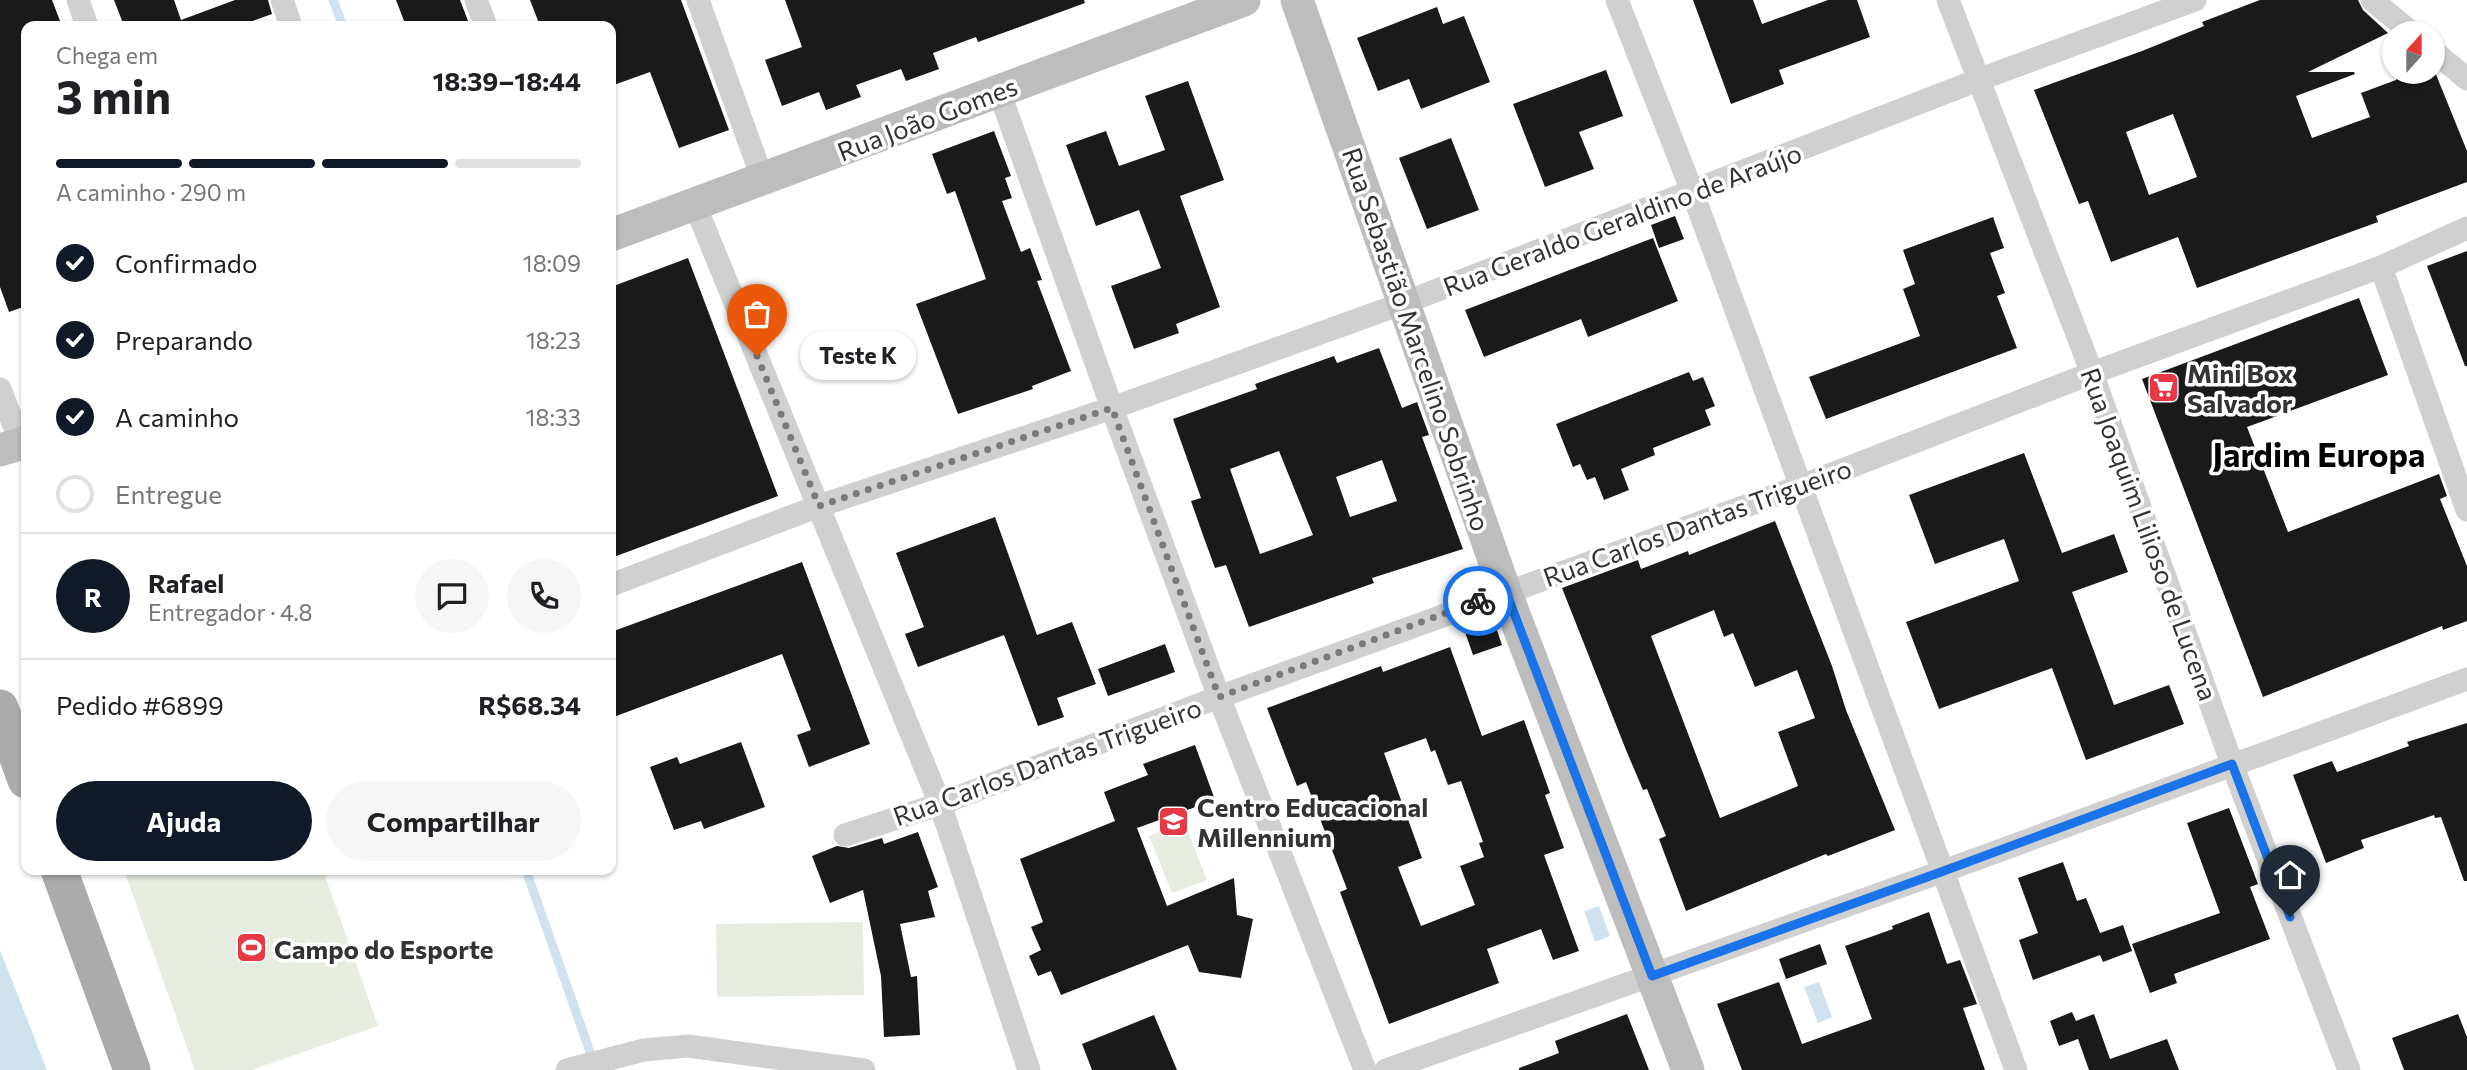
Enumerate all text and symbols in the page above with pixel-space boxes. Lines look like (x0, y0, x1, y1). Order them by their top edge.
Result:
north arrow (2382, 21, 2445, 84)
map controls (2382, 21, 2445, 84)
text: Chega em (56, 41, 158, 69)
text: 18:39–18:44 (433, 65, 581, 96)
text: 3 min (56, 67, 171, 123)
street label: Rua João Gomes (833, 69, 1021, 167)
street label: Rua Geraldo Geraldino de Araújo (1438, 136, 1806, 302)
street label: Rua Sebastião Marcelino Sobrinho (1337, 143, 1497, 535)
text: A caminho · 290 m (56, 178, 246, 206)
icon: check (56, 244, 94, 282)
text: Confirmado (115, 247, 257, 278)
text: 18:09 (523, 249, 581, 277)
pin (727, 284, 787, 356)
icon: bag (738, 295, 776, 333)
icon: check (56, 321, 94, 359)
text: Preparando (115, 324, 253, 355)
text: 18:23 (526, 326, 581, 354)
callout: Teste K (799, 332, 914, 380)
text: Teste K (819, 341, 897, 369)
place label: Mini Box Salvador (2187, 357, 2294, 418)
street label: Rua Joaquim Lilioso de Lucena (2075, 363, 2225, 705)
supermarket icon: Mini Box Salvador (2147, 370, 2181, 404)
icon: check (56, 398, 94, 436)
text: A caminho (115, 401, 239, 432)
text: 18:33 (526, 403, 581, 431)
district label: Jardim Europa (2213, 433, 2426, 474)
street label: Rua Carlos Dantas Trigueiro (1539, 452, 1855, 592)
text: Entregue (115, 478, 222, 509)
button: chat (415, 559, 489, 633)
button: phone (507, 559, 581, 633)
courier (1443, 566, 1513, 636)
text: Rafael (148, 567, 224, 598)
text: R (84, 581, 102, 612)
icon: bike (1459, 582, 1497, 620)
text: Entregador · 4.8 (148, 598, 313, 626)
text: Pedido #6899 (56, 689, 224, 720)
text: R$68.34 (478, 689, 581, 720)
street label: Rua Carlos Dantas Trigueiro (889, 691, 1205, 831)
button: Ajuda (56, 781, 312, 861)
button: Compartilhar (326, 781, 581, 861)
place label: Centro Educacional Millennium (1197, 791, 1428, 852)
school or university icon: Centro Educacional Millennium (1157, 804, 1191, 838)
pin (2260, 845, 2320, 917)
icon: home (2271, 856, 2309, 894)
sports icon: Campo do Esporte (234, 931, 268, 965)
place label: Campo do Esporte (274, 933, 493, 964)

